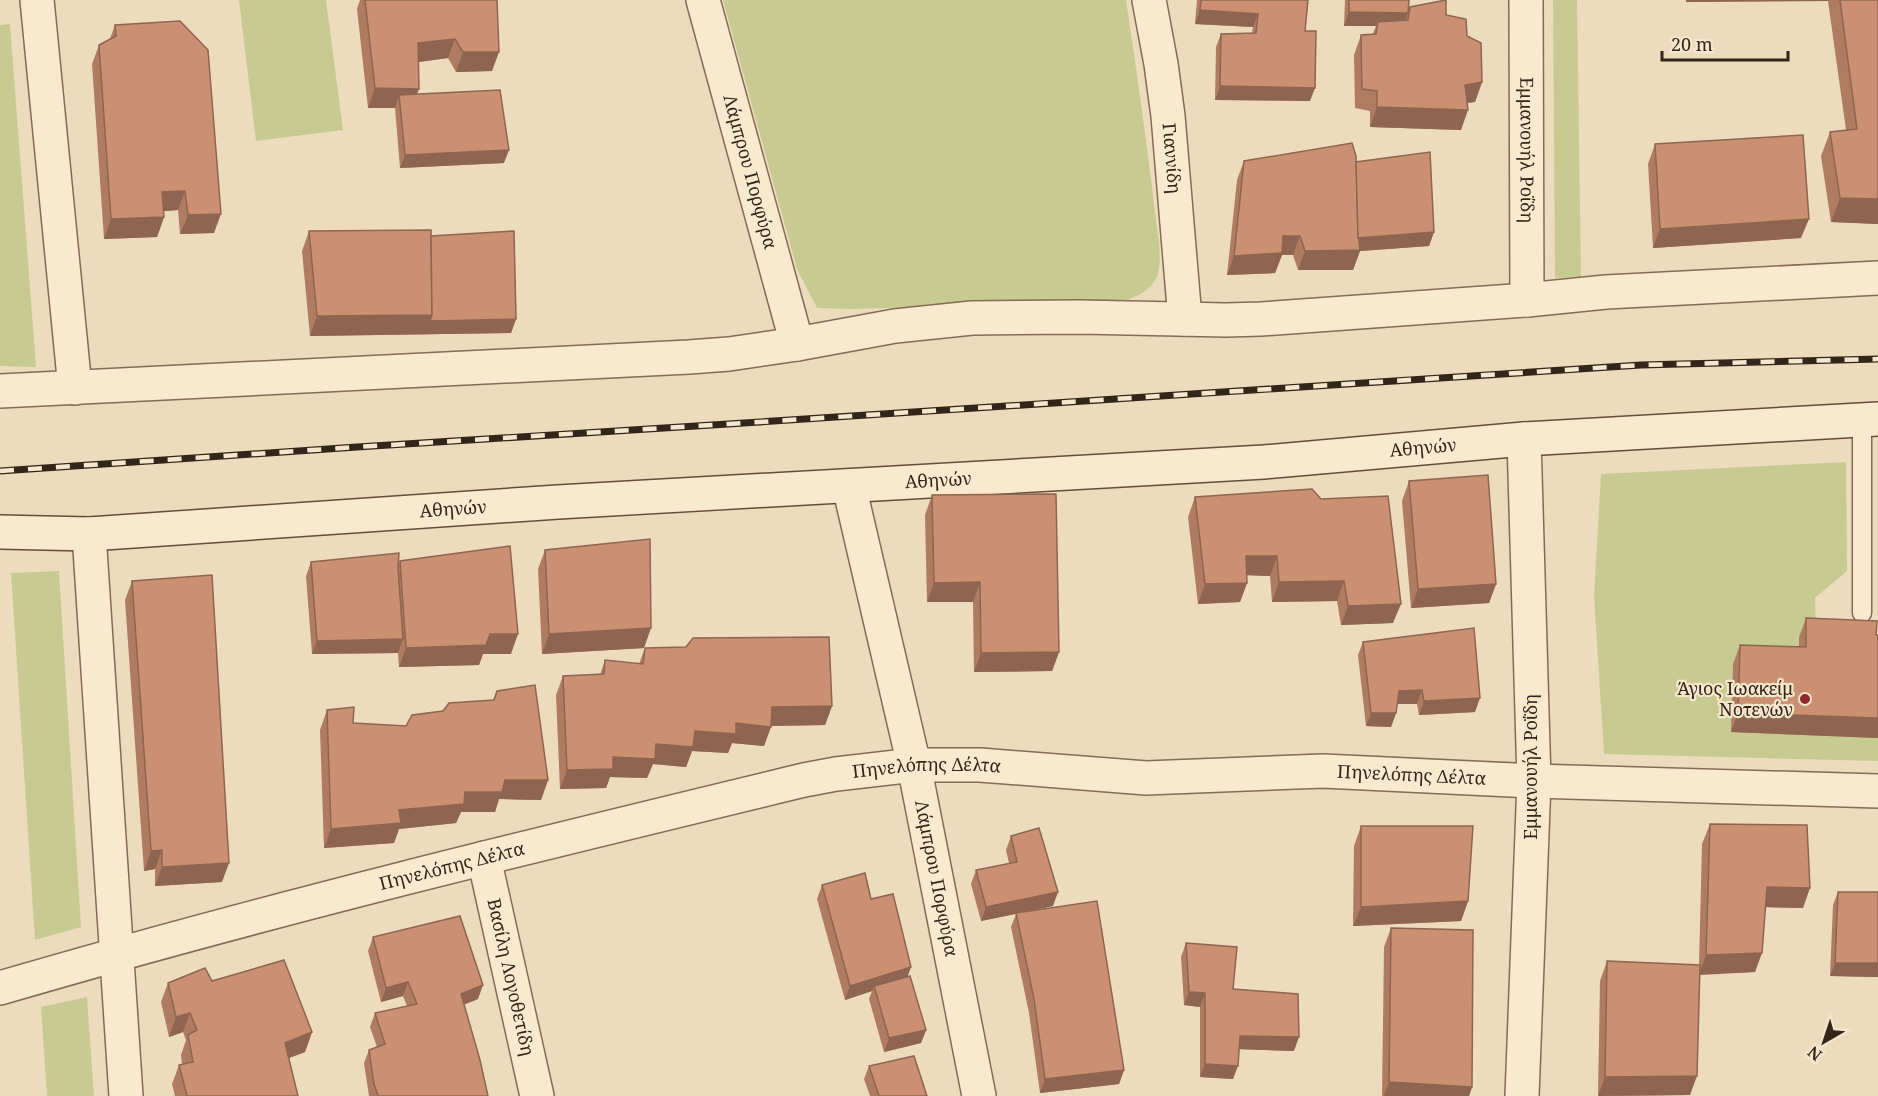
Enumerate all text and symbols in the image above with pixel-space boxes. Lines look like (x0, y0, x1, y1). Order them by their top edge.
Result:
scale bar (1662, 24, 1788, 62)
text: 20 m (1671, 32, 1713, 56)
street label: Εμμανουήλ Ροΐδη (1515, 77, 1540, 223)
street label: Λάμπρου Πορφύρα (718, 92, 784, 252)
street label: Γιαννίδη (1158, 122, 1187, 195)
street label: Αθηνών (1389, 432, 1457, 462)
street label: Αθηνών (904, 466, 972, 493)
street label: Αθηνών (419, 494, 487, 522)
place label: Άγιος Ιωακείμ Νοτενών (1677, 676, 1793, 721)
marker: Άγιος Ιωακείμ Νοτενών (1798, 692, 1812, 706)
street label: Εμμανουήλ Ροΐδη (1518, 694, 1542, 840)
street label: Πηνελόπης Δέλτα (851, 752, 1002, 783)
street label: Πηνελόπης Δέλτα (1337, 759, 1487, 790)
street label: Λάμπρου Πορφύρα (910, 798, 964, 959)
street label: Πηνελόπης Δέλτα (376, 835, 527, 895)
street label: Βασίλη Λογοθετίδη (482, 896, 541, 1058)
north arrow (1794, 1012, 1854, 1072)
text: N (1802, 1041, 1826, 1066)

